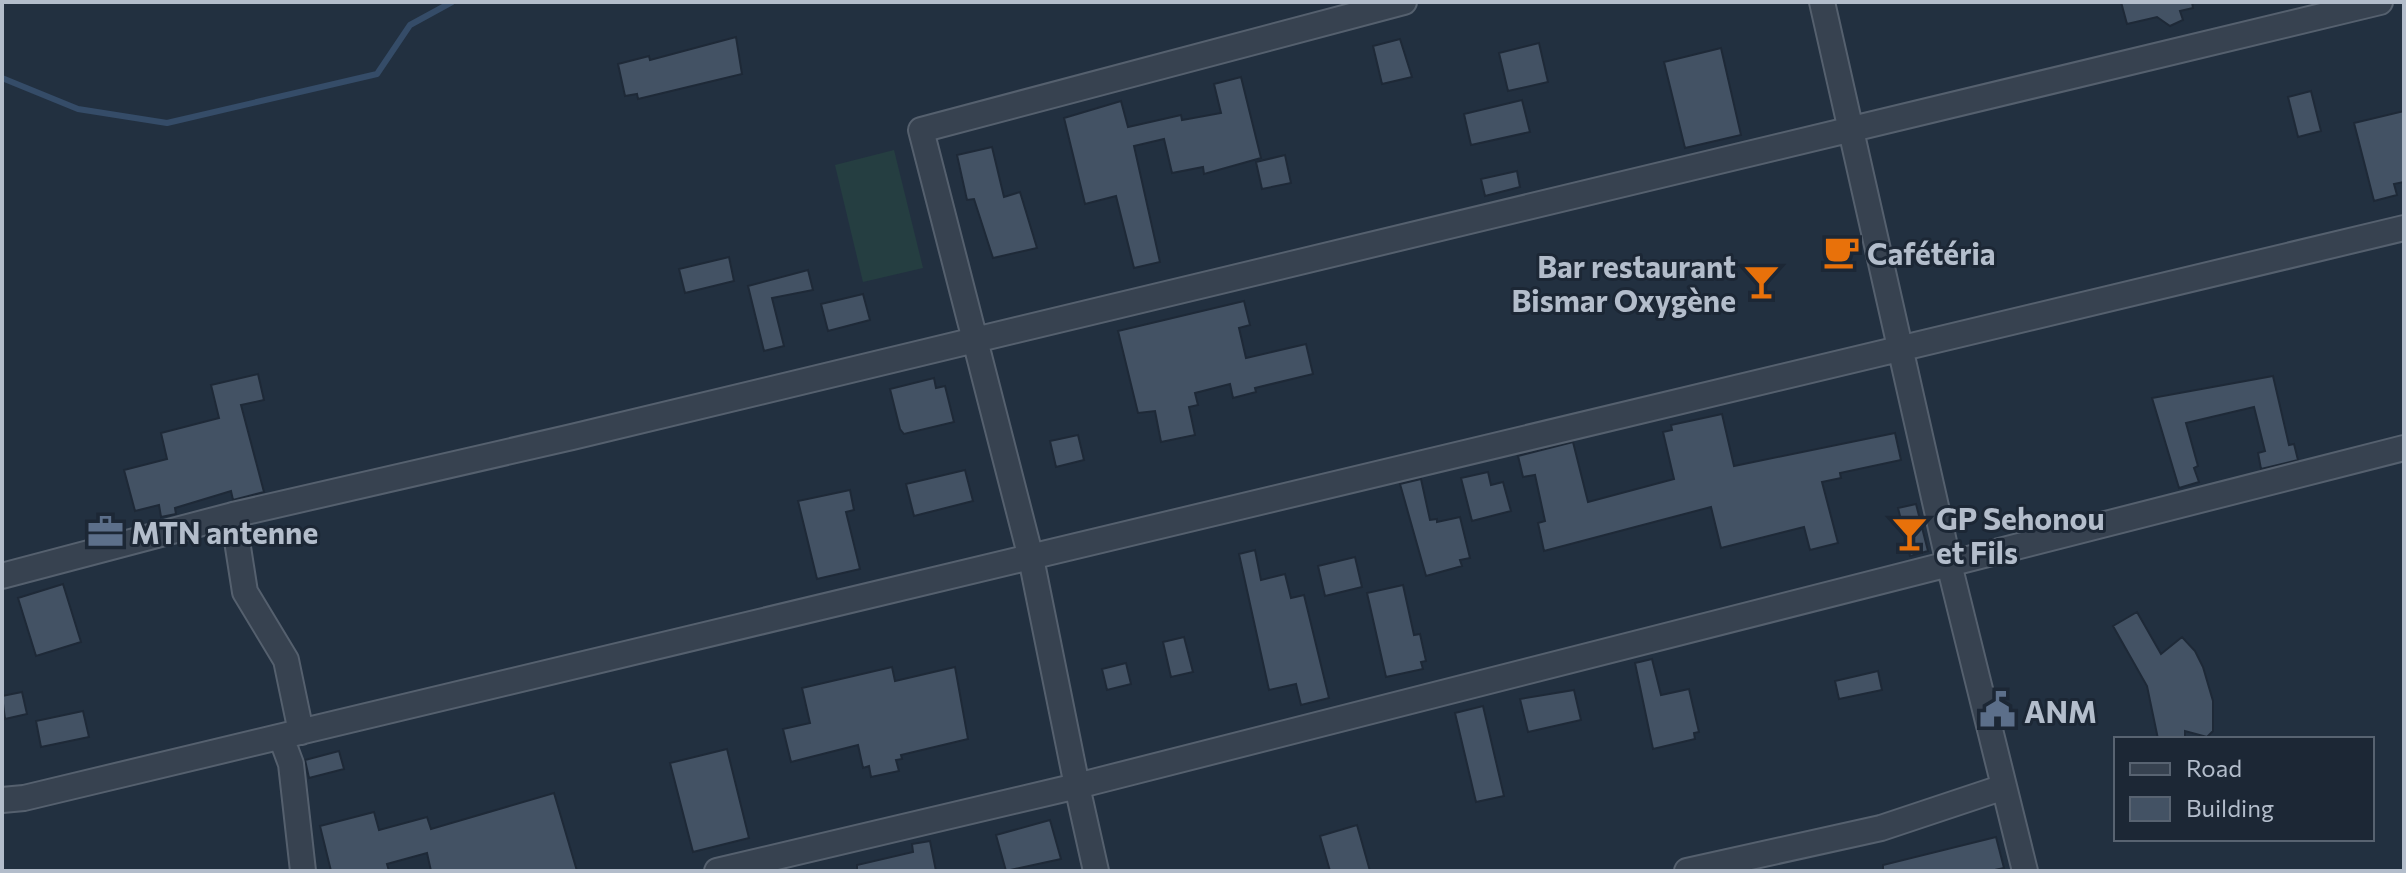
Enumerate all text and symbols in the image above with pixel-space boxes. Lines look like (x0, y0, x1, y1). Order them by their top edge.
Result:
cafe icon: Cafétéria (1822, 233, 1860, 271)
place label: Cafétéria (1867, 234, 1996, 271)
place label: Bar restaurant Bismar Oxygène (1511, 247, 1736, 318)
bar icon: Bar restaurant Bismar Oxygène (1743, 263, 1781, 301)
place label: GP Sehonou et Fils (1936, 499, 2105, 570)
office icon: MTN antenne (86, 512, 124, 550)
place label: MTN antenne (131, 513, 318, 550)
bar icon: GP Sehonou et Fils (1891, 515, 1929, 553)
public building icon: ANM (1979, 691, 2017, 729)
place label: ANM (2024, 692, 2097, 729)
legend (2114, 737, 2374, 841)
text: Road (2186, 753, 2242, 782)
text: Building (2186, 793, 2274, 822)

